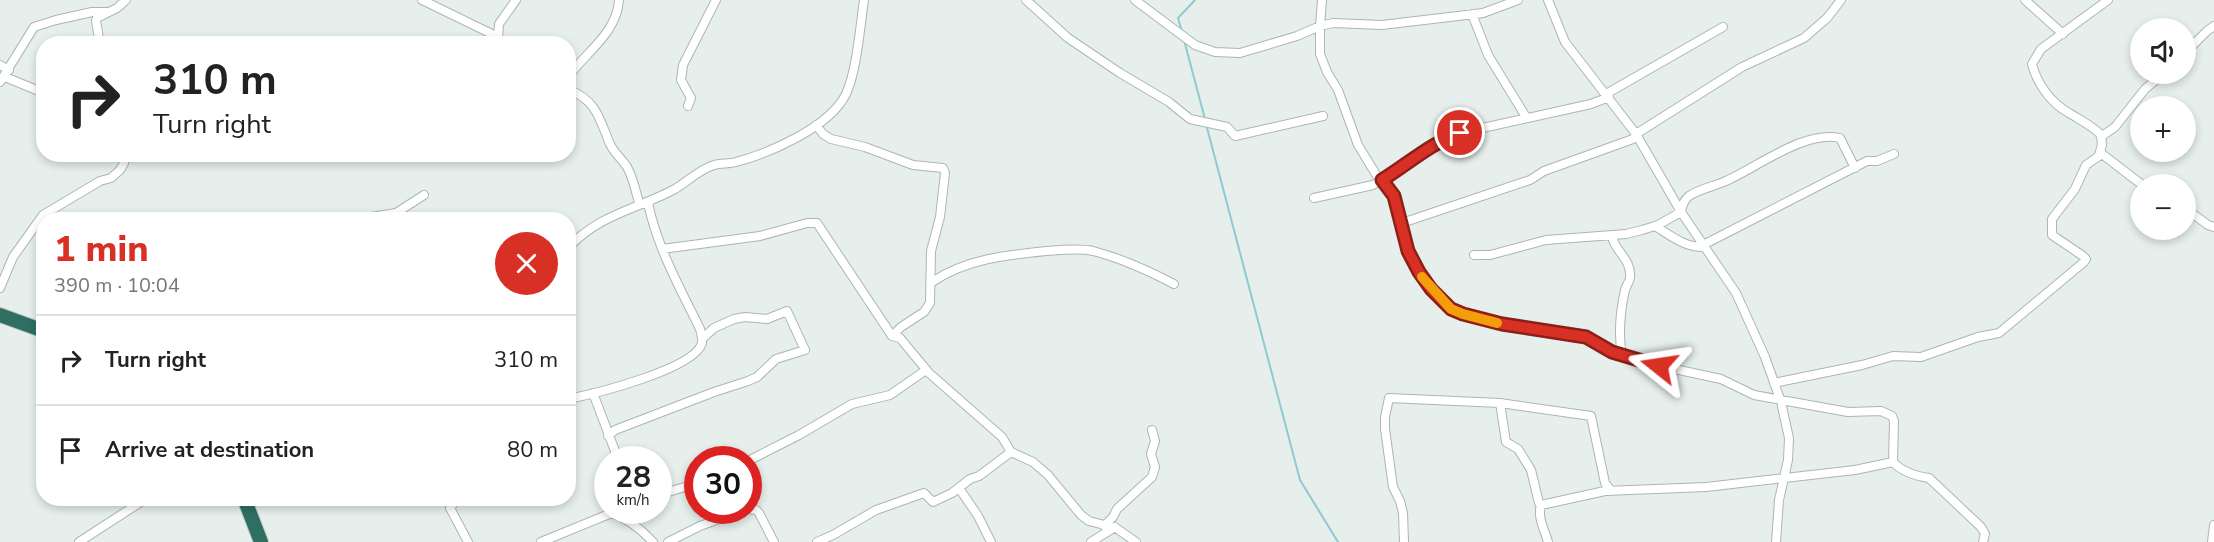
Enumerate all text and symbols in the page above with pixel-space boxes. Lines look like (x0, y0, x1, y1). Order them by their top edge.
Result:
map controls (2130, 18, 2196, 240)
button: sound (2130, 18, 2196, 84)
text: 310 m (153, 52, 277, 109)
icon: right (54, 60, 132, 138)
button: + (2130, 96, 2196, 162)
text: Turn right (153, 106, 271, 143)
pin (1434, 107, 1485, 158)
icon: arrive (1443, 116, 1476, 149)
button: − (2130, 174, 2196, 240)
text: 1 min (54, 225, 149, 274)
button: close (495, 232, 558, 295)
text: 390 m · 10:04 (54, 272, 180, 299)
position arrow (1627, 334, 1691, 398)
icon: right (54, 344, 87, 377)
text: Turn right (105, 345, 206, 375)
text: 310 m (494, 345, 558, 375)
icon: arrive (54, 434, 87, 467)
text: Arrive at destination (105, 435, 314, 465)
text: 80 m (507, 435, 558, 465)
speed limit sign: 30 (684, 446, 762, 524)
text: 28 (615, 457, 651, 498)
text: km/h (616, 490, 650, 510)

